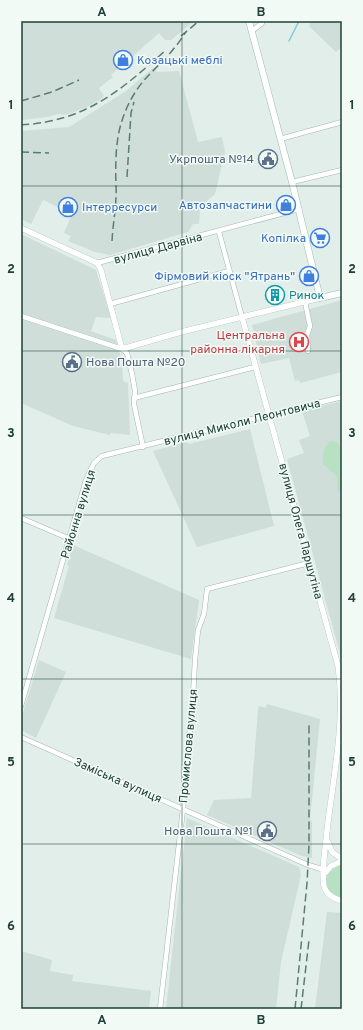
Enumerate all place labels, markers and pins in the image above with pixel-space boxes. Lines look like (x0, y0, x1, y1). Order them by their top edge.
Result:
shop icon: Козацькі меблі (112, 49, 134, 71)
place label: Козацькі меблі (137, 53, 223, 69)
public building icon: Укрпошта №14 (257, 148, 279, 170)
place label: Укрпошта №14 (169, 152, 254, 168)
shop icon: Автозапчастини (275, 194, 297, 216)
shop icon: Інтерресурси (57, 196, 79, 218)
place label: Автозапчастини (179, 198, 272, 214)
place label: Інтерресурси (82, 200, 157, 216)
supermarket icon: Копілка (309, 227, 331, 249)
place label: Копілка (261, 231, 306, 247)
shop icon: Фірмовий кіоск "Ятрань" (298, 265, 320, 287)
place label: Фірмовий кіоск "Ятрань" (154, 269, 295, 285)
building icon: Ринок (264, 284, 286, 306)
place label: Ринок (289, 288, 325, 304)
place label: Центральна районна лікарня (190, 328, 285, 358)
hospital icon: Центральна районна лікарня (288, 331, 310, 353)
public building icon: Нова Пошта №20 (61, 351, 83, 373)
place label: Нова Пошта №20 (86, 355, 186, 371)
public building icon: Нова Пошта №1 (256, 820, 278, 842)
place label: Нова Пошта №1 (164, 824, 253, 840)

